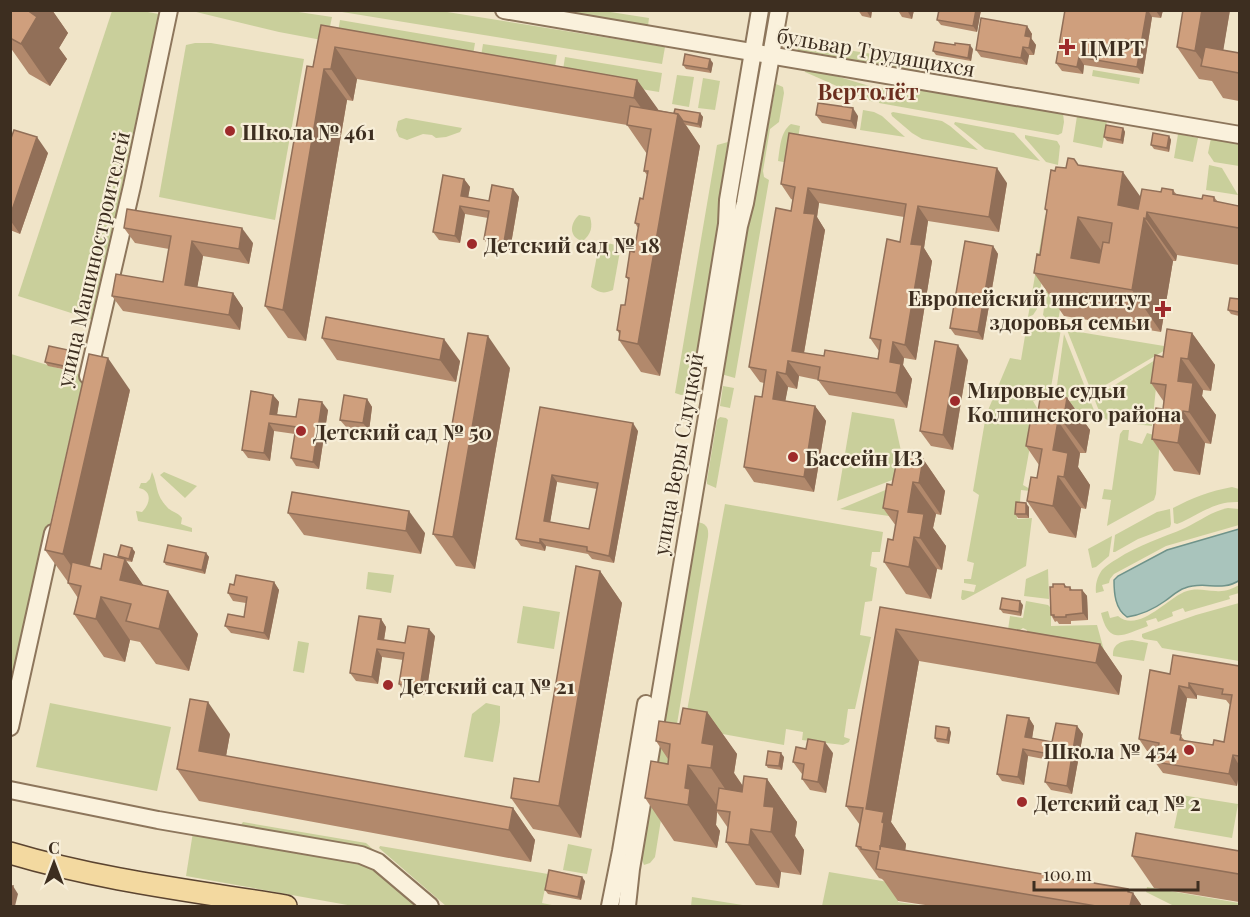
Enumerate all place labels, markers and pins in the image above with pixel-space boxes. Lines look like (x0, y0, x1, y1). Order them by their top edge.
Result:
place label: ЦМРТ (1080, 33, 1144, 61)
marker: ЦМРТ (1058, 38, 1076, 56)
place label: Школа № 461 (242, 117, 375, 145)
marker: Школа № 461 (223, 124, 237, 138)
place label: Детский сад № 18 (484, 230, 660, 258)
marker: Детский сад № 18 (465, 237, 479, 251)
place label: Европейский институт здоровья семьи (908, 283, 1150, 335)
marker: Европейский институт здоровья семьи (1154, 300, 1172, 318)
place label: Мировые судьи Колпинского района (967, 375, 1181, 427)
marker: Мировые судьи Колпинского района (948, 394, 962, 408)
place label: Детский сад № 50 (313, 417, 492, 445)
marker: Детский сад № 50 (294, 424, 308, 438)
place label: Бассейн ИЗ (805, 443, 923, 471)
marker: Бассейн ИЗ (786, 450, 800, 464)
place label: Детский сад № 21 (400, 671, 575, 699)
marker: Детский сад № 21 (381, 678, 395, 692)
place label: Школа № 454 (1043, 736, 1177, 764)
marker: Школа № 454 (1182, 743, 1196, 757)
place label: Детский сад № 2 (1034, 788, 1201, 816)
marker: Детский сад № 2 (1015, 795, 1029, 809)

